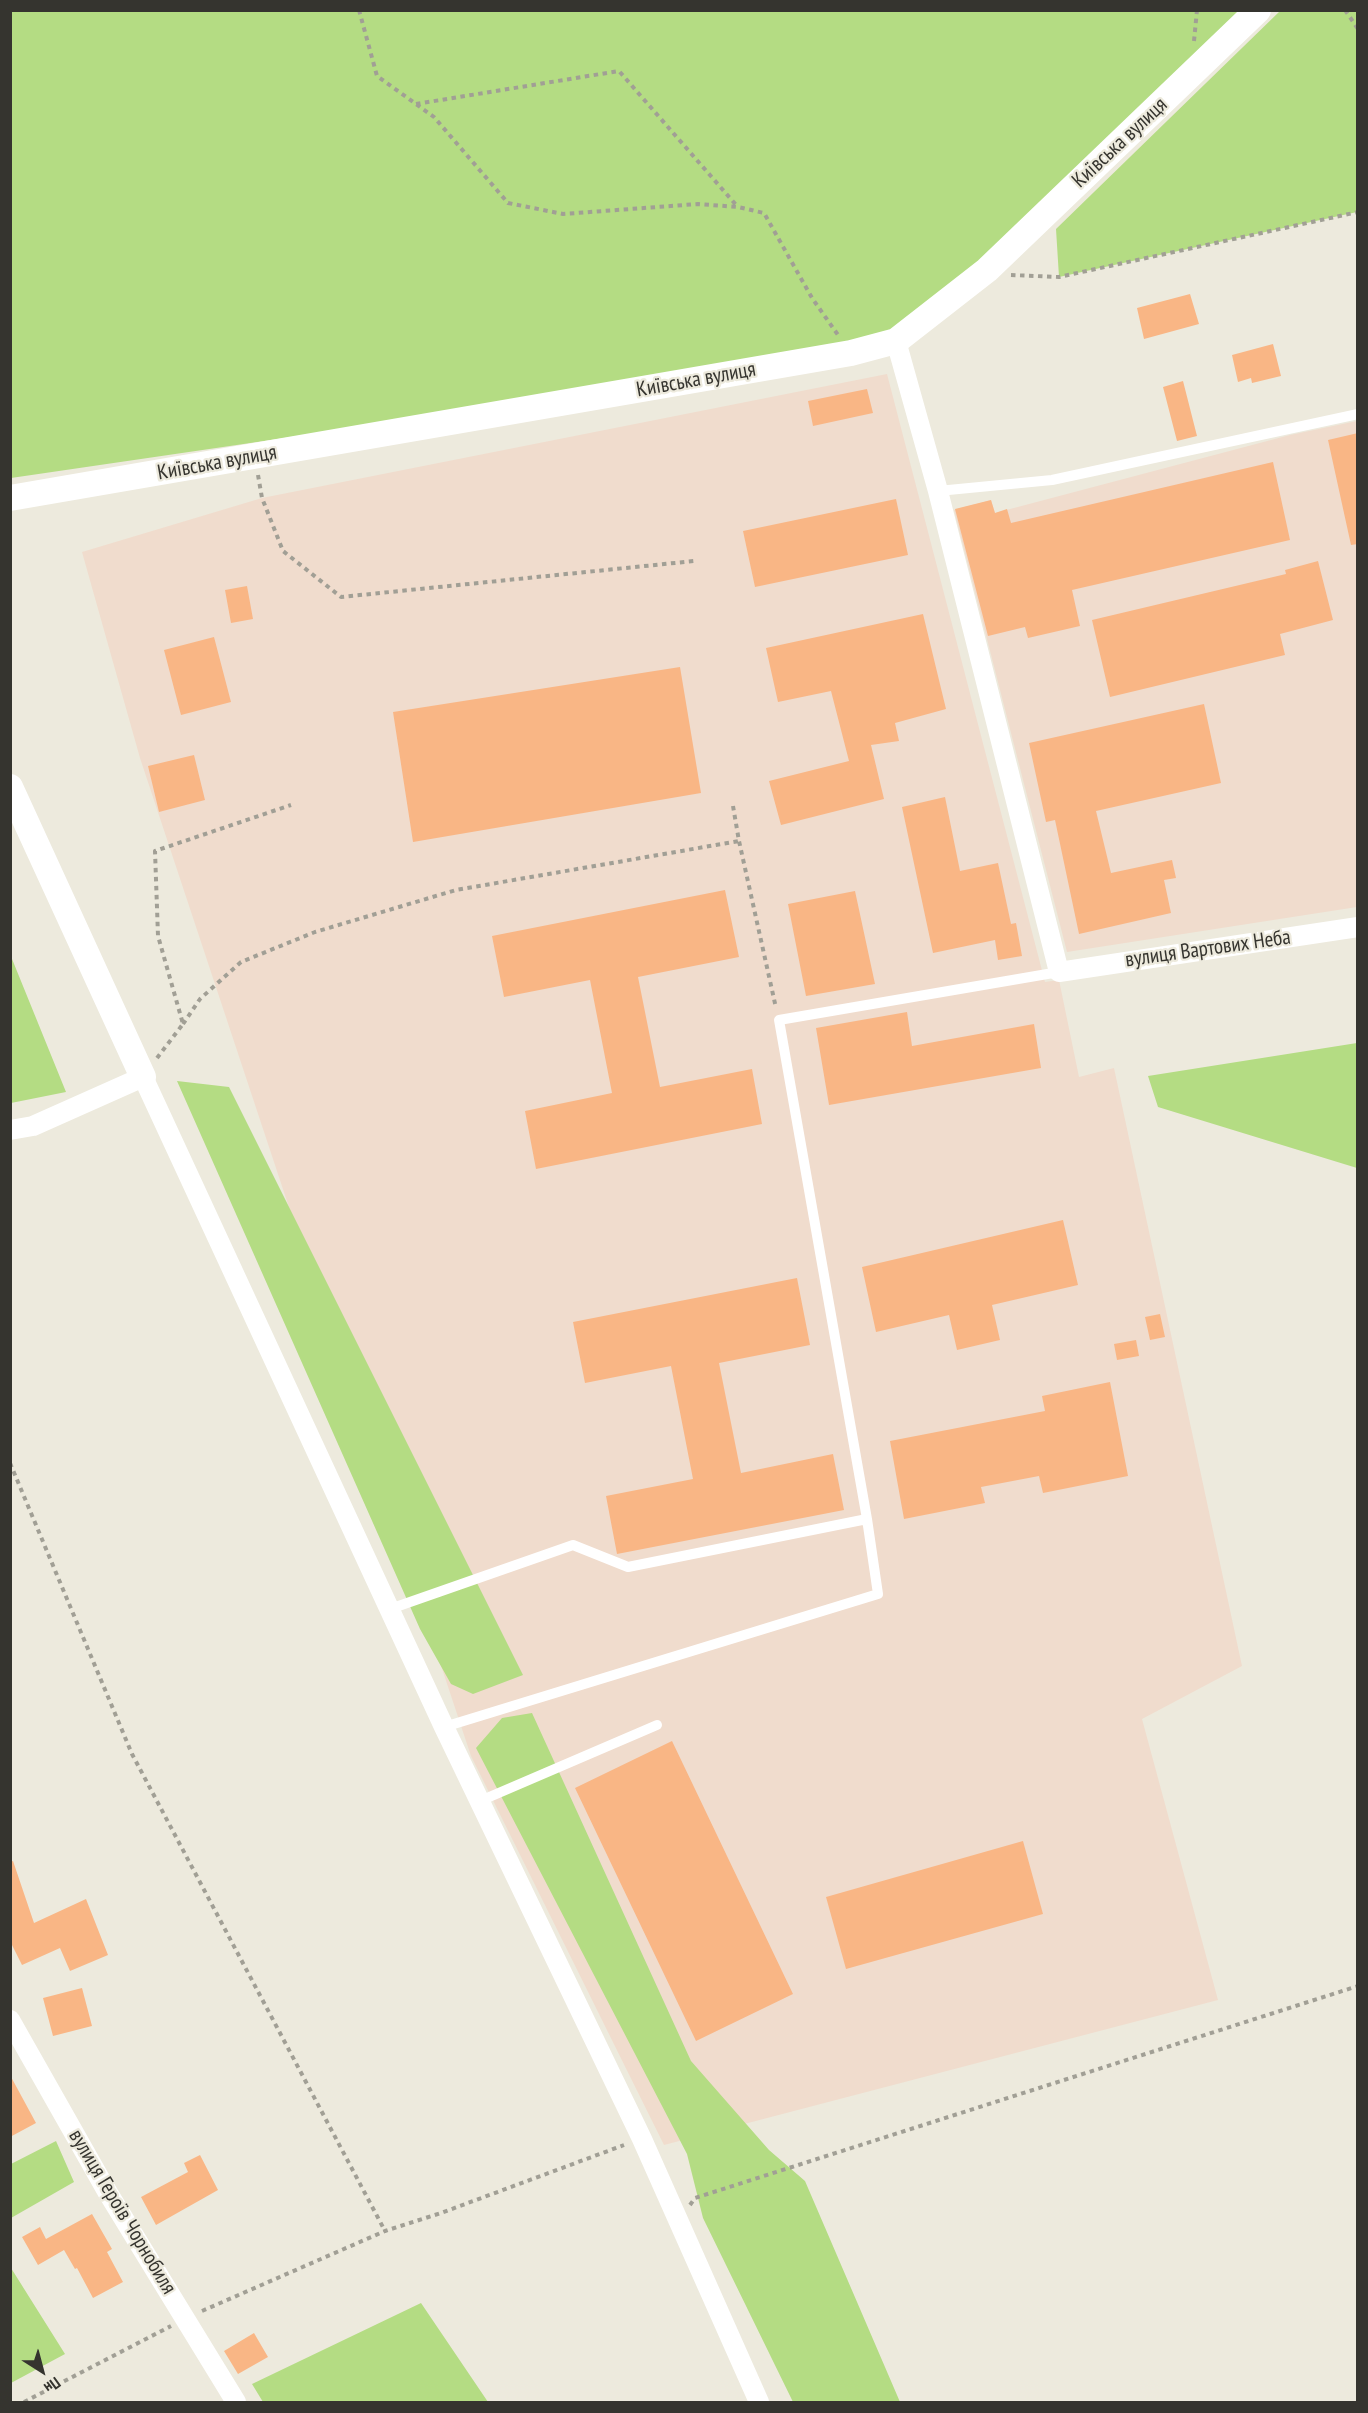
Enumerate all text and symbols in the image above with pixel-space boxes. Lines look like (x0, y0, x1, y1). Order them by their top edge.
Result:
street label: Київська вулиця (1067, 93, 1173, 193)
street label: Київська вулиця (634, 357, 758, 403)
street label: Київська вулиця (155, 440, 279, 486)
street label: вулиця Вартових Неба (1124, 925, 1292, 973)
street label: вулиця Героїв Чорнобиля (63, 2125, 181, 2299)
north arrow (12, 2341, 72, 2401)
text: Пн (40, 2373, 65, 2398)

